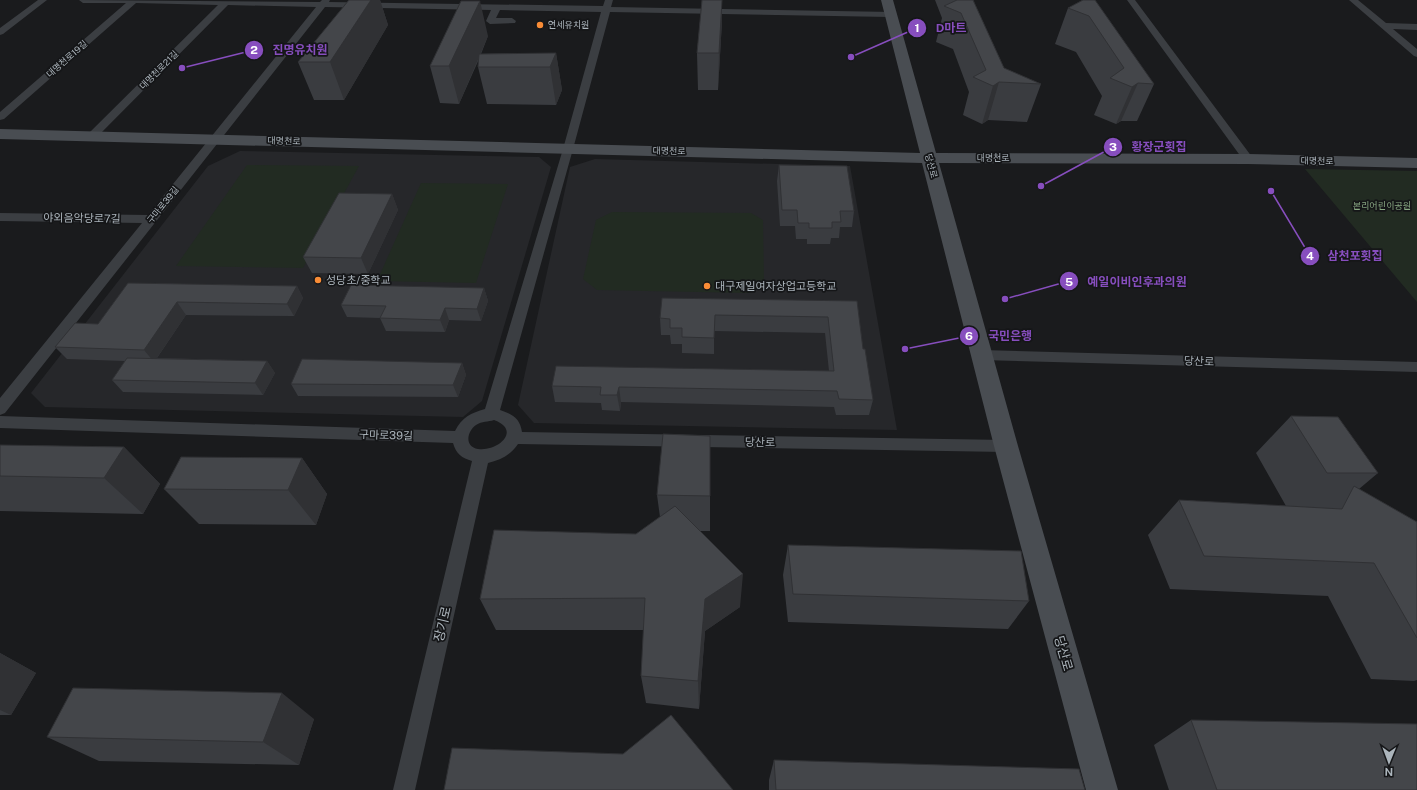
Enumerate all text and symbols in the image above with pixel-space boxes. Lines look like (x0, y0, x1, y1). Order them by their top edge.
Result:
callout: D마트 (907, 16, 974, 40)
place label: 연세유치원 (548, 19, 589, 30)
marker: 연세유치원 (535, 20, 545, 30)
text: 1 (914, 21, 920, 35)
text: D마트 (936, 21, 966, 35)
street label: 대명천로19길 (44, 38, 89, 79)
callout: 진명유치원 (244, 38, 335, 62)
text: 2 (250, 43, 258, 57)
text: 진명유치원 (272, 43, 328, 57)
street label: 대명천로21길 (137, 48, 180, 91)
street label: 대명천로 (267, 134, 301, 147)
callout: 황장군횟집 (1103, 135, 1195, 159)
text: 3 (1109, 140, 1117, 154)
text: 황장군횟집 (1131, 140, 1187, 154)
street label: 대명천로 (652, 145, 686, 156)
street label: 당산로 (923, 152, 940, 179)
street label: 대명천로 (976, 152, 1010, 163)
street label: 대명천로 (1300, 155, 1334, 166)
street label: 구마로39길 (144, 184, 181, 225)
park label: 본리어린이공원 (1353, 200, 1411, 211)
street label: 야외음악당로7길 (43, 211, 121, 225)
callout: 삼천포횟집 (1300, 244, 1391, 268)
text: 4 (1306, 249, 1314, 263)
text: 삼천포횟집 (1327, 249, 1383, 263)
callout: 예일이비인후과의원 (1059, 269, 1195, 293)
place label: 성당초/중학교 (326, 274, 391, 286)
marker: 성당초/중학교 (313, 275, 323, 285)
text: 5 (1065, 275, 1073, 289)
text: 예일이비인후과의원 (1087, 275, 1187, 289)
place label: 대구제일여자상업고등학교 (715, 280, 836, 292)
marker: 대구제일여자상업고등학교 (702, 281, 712, 291)
callout: 국민은행 (959, 324, 1040, 348)
text: 6 (965, 329, 973, 343)
text: 국민은행 (988, 329, 1032, 343)
street label: 당산로 (1184, 354, 1214, 368)
street label: 구마로39길 (359, 428, 413, 442)
street label: 당산로 (745, 436, 775, 448)
street label: 장기로 (431, 605, 454, 643)
street label: 당산로 (1051, 634, 1076, 672)
north arrow (1369, 742, 1409, 782)
text: N (1384, 766, 1393, 778)

